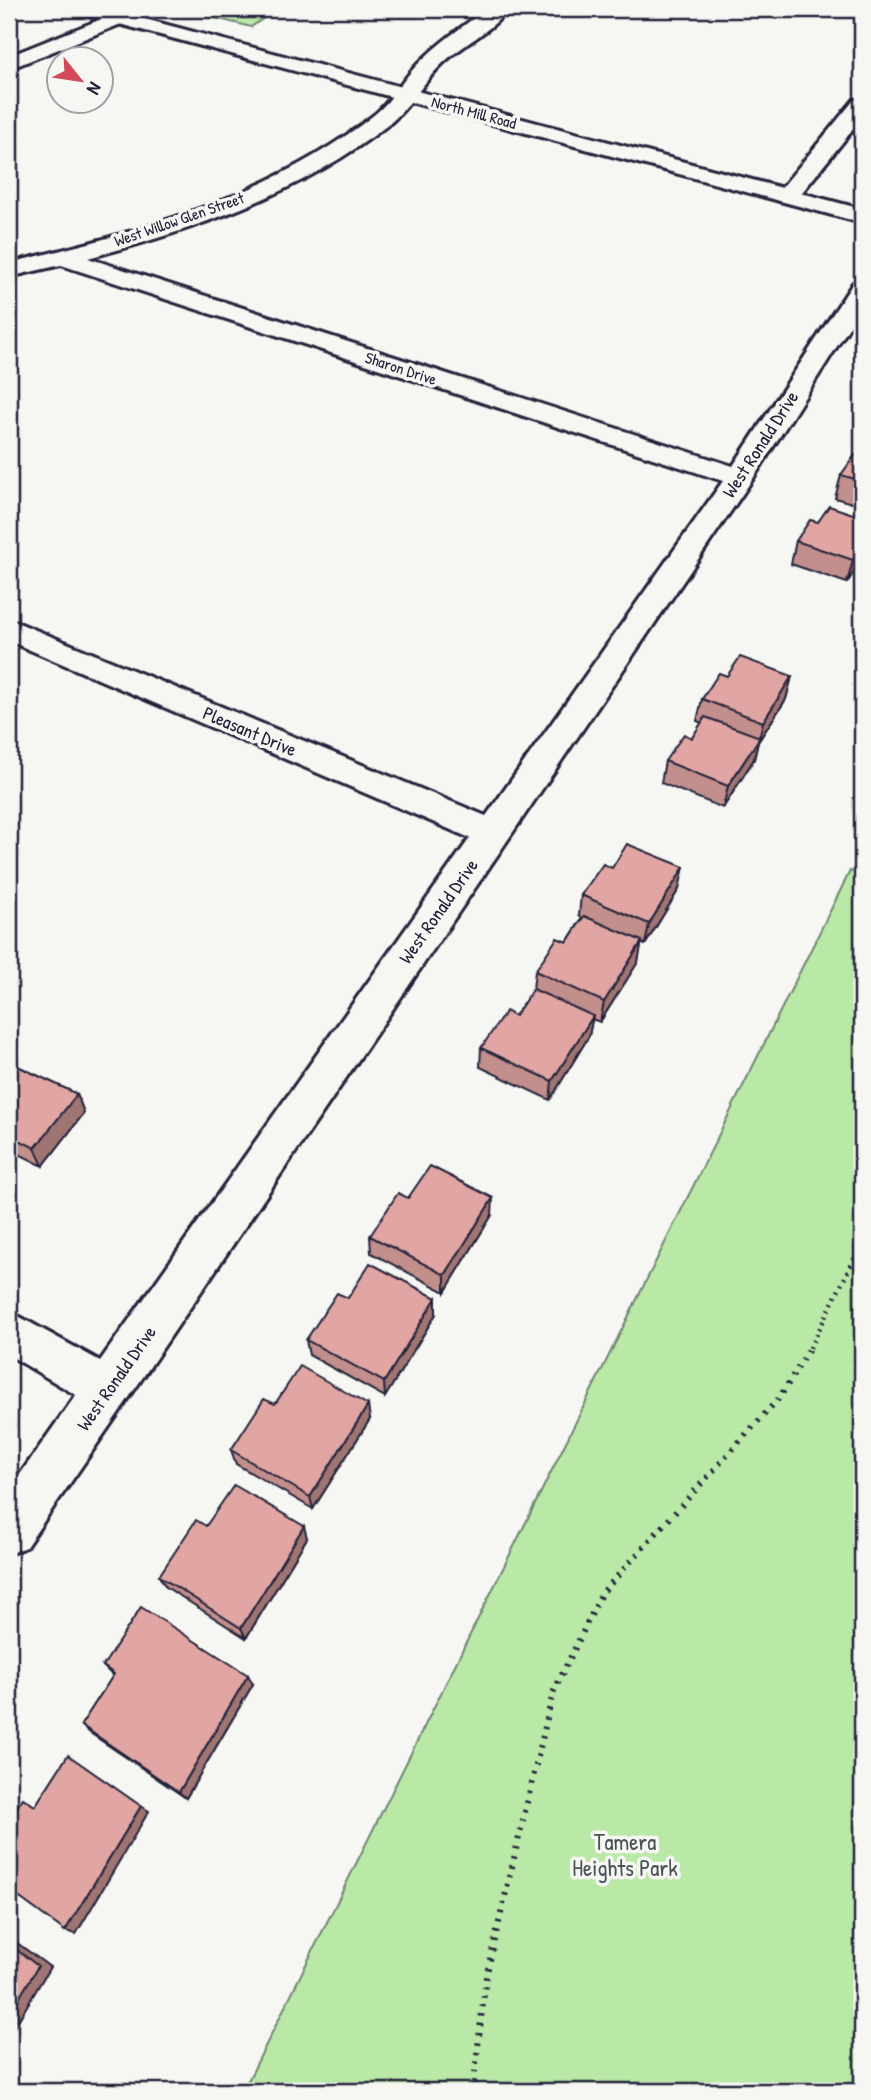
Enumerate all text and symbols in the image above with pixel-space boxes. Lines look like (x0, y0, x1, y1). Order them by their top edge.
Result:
north arrow (46, 46, 116, 116)
text: N (81, 78, 109, 99)
street label: North Mill Road (429, 90, 519, 134)
street label: West Willow Glen Street (111, 186, 247, 252)
street label: Sharon Drive (362, 346, 440, 390)
street label: West Ronald Drive (716, 385, 804, 502)
street label: Pleasant Drive (199, 700, 301, 763)
street label: West Ronald Drive (392, 853, 484, 969)
street label: West Ronald Drive (70, 1320, 162, 1436)
park label: Tamera Heights Park (572, 1826, 678, 1883)

